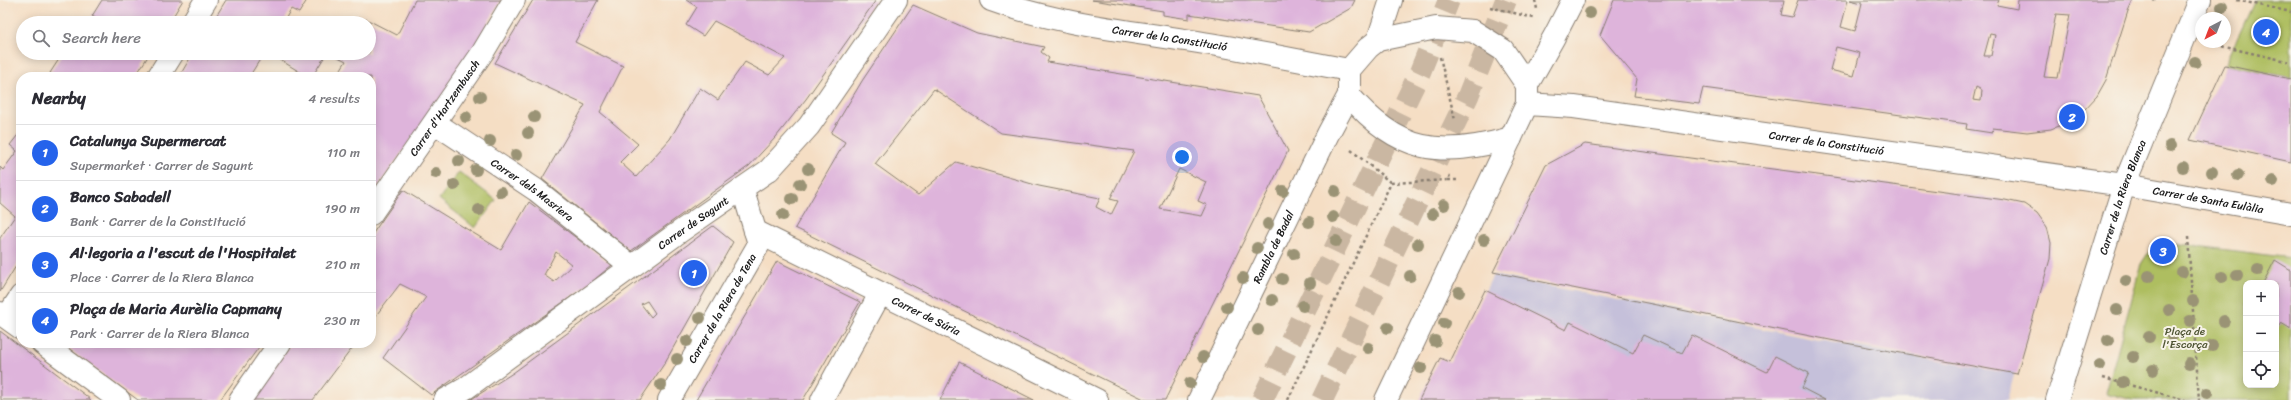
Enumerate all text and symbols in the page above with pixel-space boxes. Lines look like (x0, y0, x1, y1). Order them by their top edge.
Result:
north arrow (2195, 12, 2231, 48)
search box (16, 16, 376, 60)
pin: 4 (2253, 17, 2279, 47)
street label: Carrer de la Constitució (1111, 20, 1229, 57)
text: Search here (62, 25, 141, 51)
icon: search (30, 27, 52, 49)
street label: Carrer d'Hartzembusch (404, 56, 485, 161)
text: Nearby (32, 83, 86, 113)
text: 4 results (308, 87, 360, 110)
pin: 2 (2059, 102, 2085, 132)
street label: Carrer de la Constitució (1768, 126, 1885, 161)
text: Catalunya Supermercat (70, 128, 226, 154)
street label: Carrer de la Riera Blanca (2094, 137, 2152, 257)
text: 1 (42, 141, 48, 164)
text: 110 m (327, 141, 360, 164)
your location (1172, 147, 1192, 167)
street label: Carrer dels Masriera (487, 153, 578, 227)
text: Supermarket · Carrer de Sagunt (70, 154, 253, 177)
street label: Carrer de Santa Eulàlia (2151, 181, 2265, 219)
text: Banco Sabadell (70, 184, 171, 210)
street label: Carrer de Sagunt (654, 191, 733, 255)
text: 2 (41, 197, 49, 220)
text: 190 m (325, 197, 360, 220)
street label: Rambla de Badal (1248, 207, 1300, 287)
text: Bank · Carrer de la Constitució (70, 210, 246, 233)
pin: 3 (2150, 236, 2176, 266)
text: Al·legoria a l'escut de l'Hospitalet (70, 240, 297, 266)
street label: Carrer de la Riera de Tena (683, 249, 762, 367)
text: 3 (41, 253, 49, 276)
text: 210 m (325, 253, 360, 276)
pin: 1 (681, 258, 707, 288)
text: Place · Carrer de la Riera Blanca (70, 266, 254, 289)
map controls (2243, 280, 2279, 388)
button: + (2243, 280, 2279, 316)
street label: Carrer de Súria (888, 291, 964, 341)
text: Plaça de Maria Aurèlia Capmany (70, 296, 282, 322)
text: 4 (41, 309, 49, 332)
text: 230 m (324, 309, 360, 332)
button: − (2243, 316, 2279, 352)
text: Park · Carrer de la Riera Blanca (70, 322, 249, 345)
park label: Plaça de l'Escorça (2162, 322, 2208, 354)
button: locate (2243, 352, 2279, 388)

